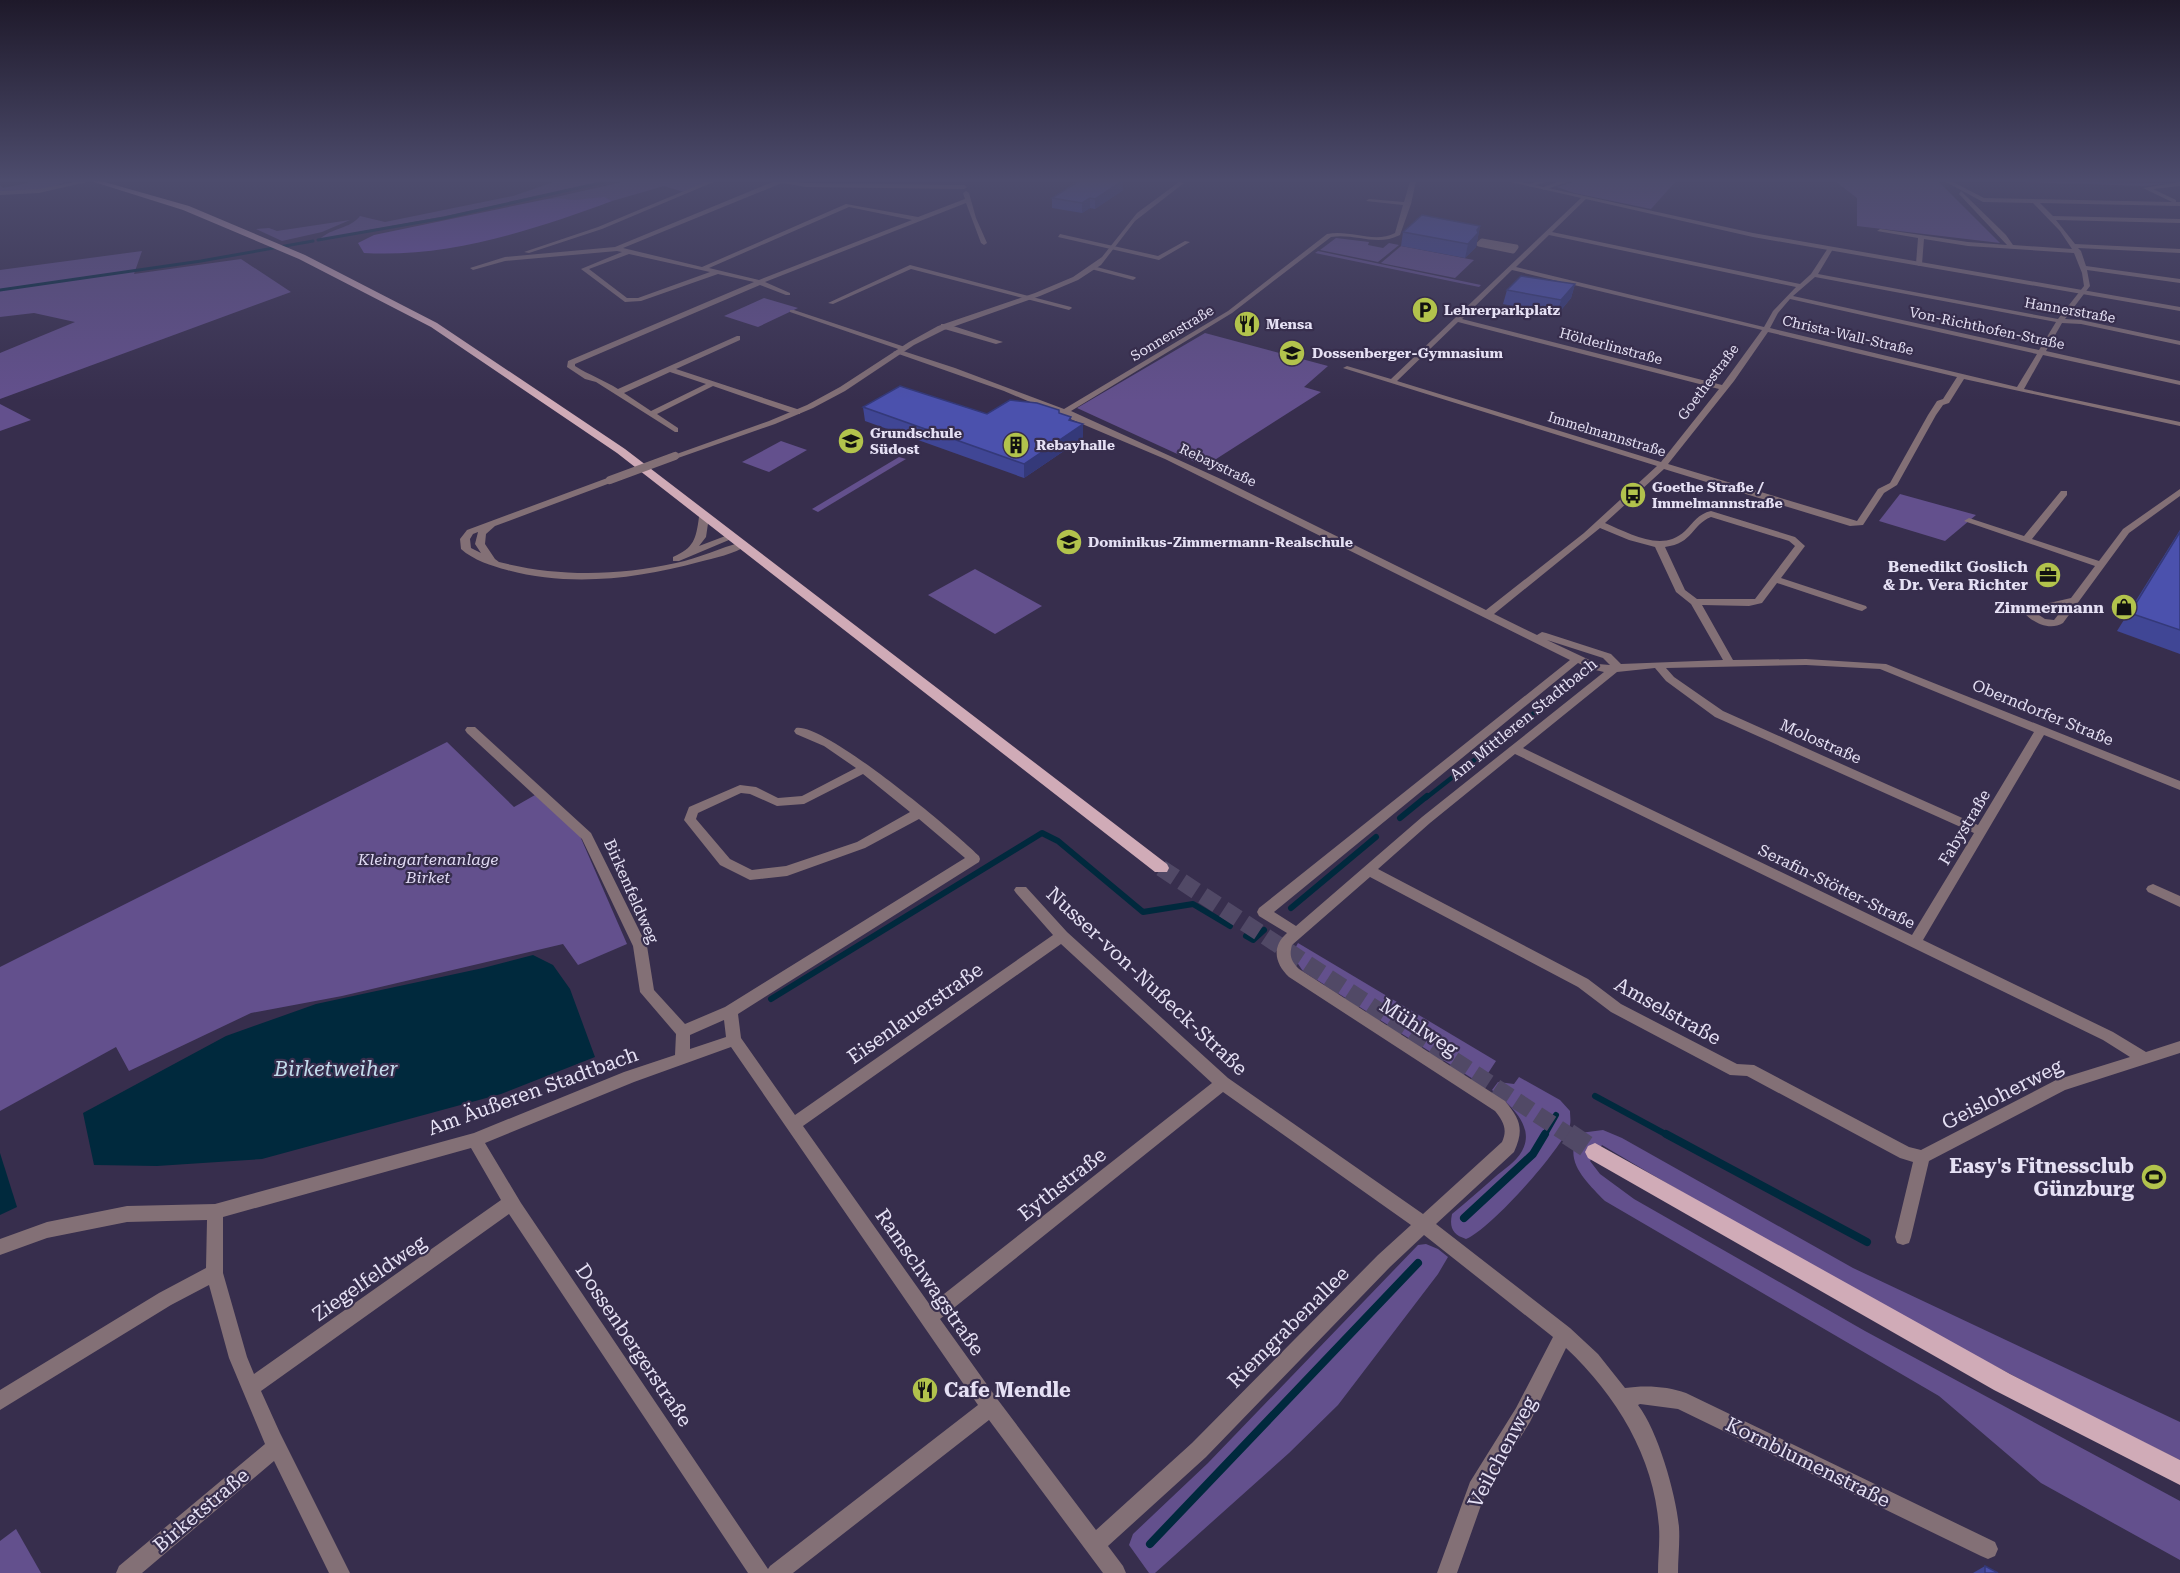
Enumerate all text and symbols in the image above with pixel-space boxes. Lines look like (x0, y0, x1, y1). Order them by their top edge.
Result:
street label: Hannerstraße (2023, 294, 2117, 326)
parking icon: Lehrerparkplatz (1410, 295, 1440, 325)
street label: Sonnenstraße (1128, 302, 1217, 364)
place label: Lehrerparkplatz (1444, 302, 1560, 318)
street label: Von-Richthofen-Straße (1908, 304, 2066, 352)
restaurant icon: Mensa (1232, 309, 1262, 339)
street label: Christa-Wall-Straße (1781, 312, 1915, 358)
place label: Mensa (1266, 316, 1313, 332)
street label: Hölderlinstraße (1558, 325, 1665, 368)
school or university icon: Dossenberger-Gymnasium (1277, 338, 1307, 368)
street label: Goethestraße (1674, 341, 1742, 423)
place label: Dossenberger-Gymnasium (1312, 345, 1503, 361)
street label: Immelmannstraße (1546, 408, 1668, 460)
place label: Grundschule Südost (870, 425, 962, 457)
school or university icon: Grundschule Südost (836, 426, 866, 456)
building icon: Rebayhalle (1001, 430, 1031, 460)
place label: Rebayhalle (1036, 437, 1115, 453)
street label: Rebaystraße (1177, 440, 1259, 490)
place label: Goethe Straße / Immelmannstraße (1652, 479, 1783, 511)
bus stop icon: Goethe Straße / Immelmannstraße (1618, 480, 1648, 510)
school or university icon: Dominikus-Zimmermann-Realschule (1054, 527, 1084, 557)
place label: Dominikus-Zimmermann-Realschule (1088, 534, 1353, 550)
place label: Benedikt Goslich & Dr. Vera Richter (1883, 557, 2028, 594)
office icon: Benedikt Goslich & Dr. Vera Richter (2033, 560, 2063, 590)
shop icon: Zimmermann (2109, 592, 2139, 622)
place label: Zimmermann (1995, 598, 2104, 617)
street label: Am Mittleren Stadtbach (1446, 654, 1601, 785)
street label: Oberndorfer Straße (1969, 675, 2116, 750)
street label: Molostraße (1777, 715, 1865, 768)
street label: Fabystraße (1935, 786, 1994, 868)
street label: Birkenfeldweg (600, 836, 663, 947)
street label: Serafin-Stötter-Straße (1755, 840, 1918, 933)
park label: Kleingartenanlage Birket (357, 850, 498, 887)
street label: Nusser-von-Nußeck-Straße (1042, 882, 1252, 1081)
street label: Eisenlauerstraße (843, 957, 987, 1069)
street label: Amselstraße (1611, 972, 1725, 1050)
street label: Mühlweg (1375, 993, 1463, 1062)
street label: Am Äußeren Stadtbach (425, 1042, 642, 1140)
street label: Geisloherweg (1938, 1053, 2067, 1135)
water label: Birketweiher (273, 1057, 398, 1081)
street label: Eythstraße (1013, 1142, 1111, 1226)
place label: Easy's Fitnessclub Günzburg (1949, 1154, 2135, 1201)
sports icon: Easy's Fitnessclub Günzburg (2139, 1162, 2169, 1192)
street label: Ramschwagstraße (870, 1204, 990, 1360)
street label: Ziegelfeldweg (307, 1230, 431, 1326)
street label: Dossenbergerstraße (571, 1259, 697, 1431)
street label: Riemgrabenallee (1222, 1261, 1354, 1393)
restaurant icon: Cafe Mendle (910, 1375, 940, 1405)
place label: Cafe Mendle (944, 1378, 1071, 1402)
street label: Veilchenweg (1463, 1392, 1542, 1512)
street label: Kornblumenstraße (1722, 1412, 1894, 1512)
street label: Birketstraße (148, 1463, 254, 1557)

